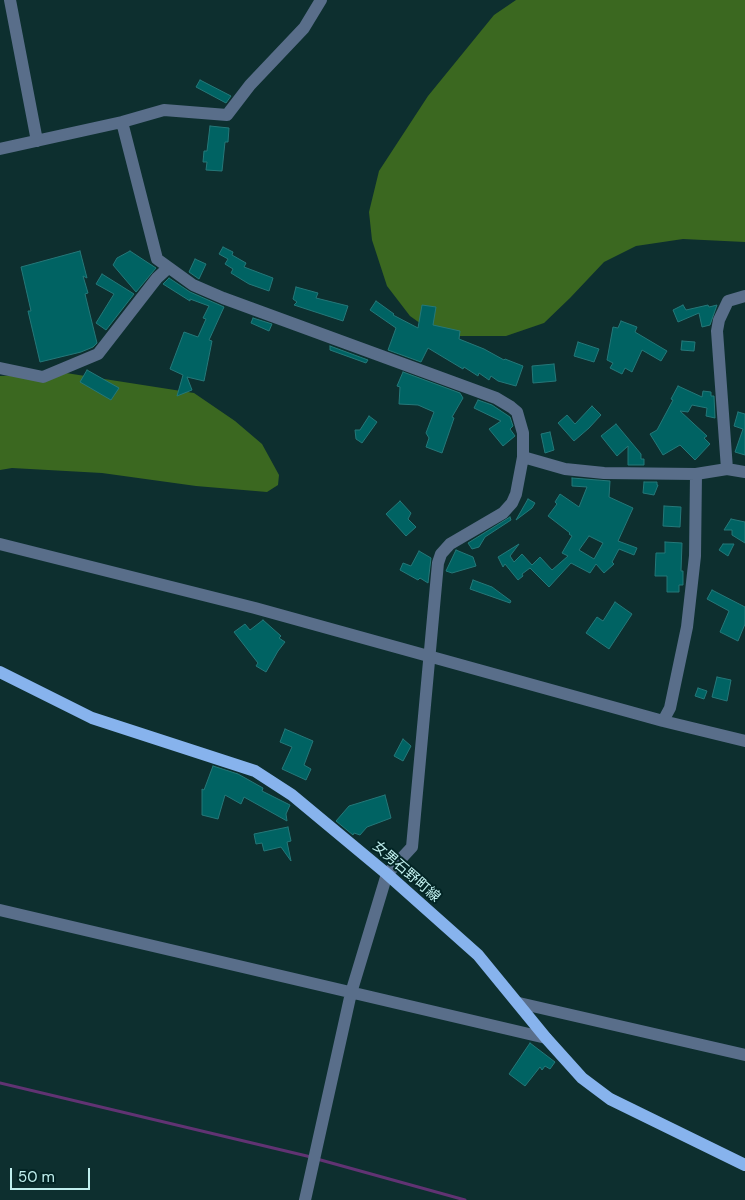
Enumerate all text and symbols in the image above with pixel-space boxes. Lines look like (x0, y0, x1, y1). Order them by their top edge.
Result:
street label: 女男石野町線 (369, 838, 443, 906)
scale bar (12, 1158, 92, 1190)
text: 50 m (18, 1167, 55, 1187)

